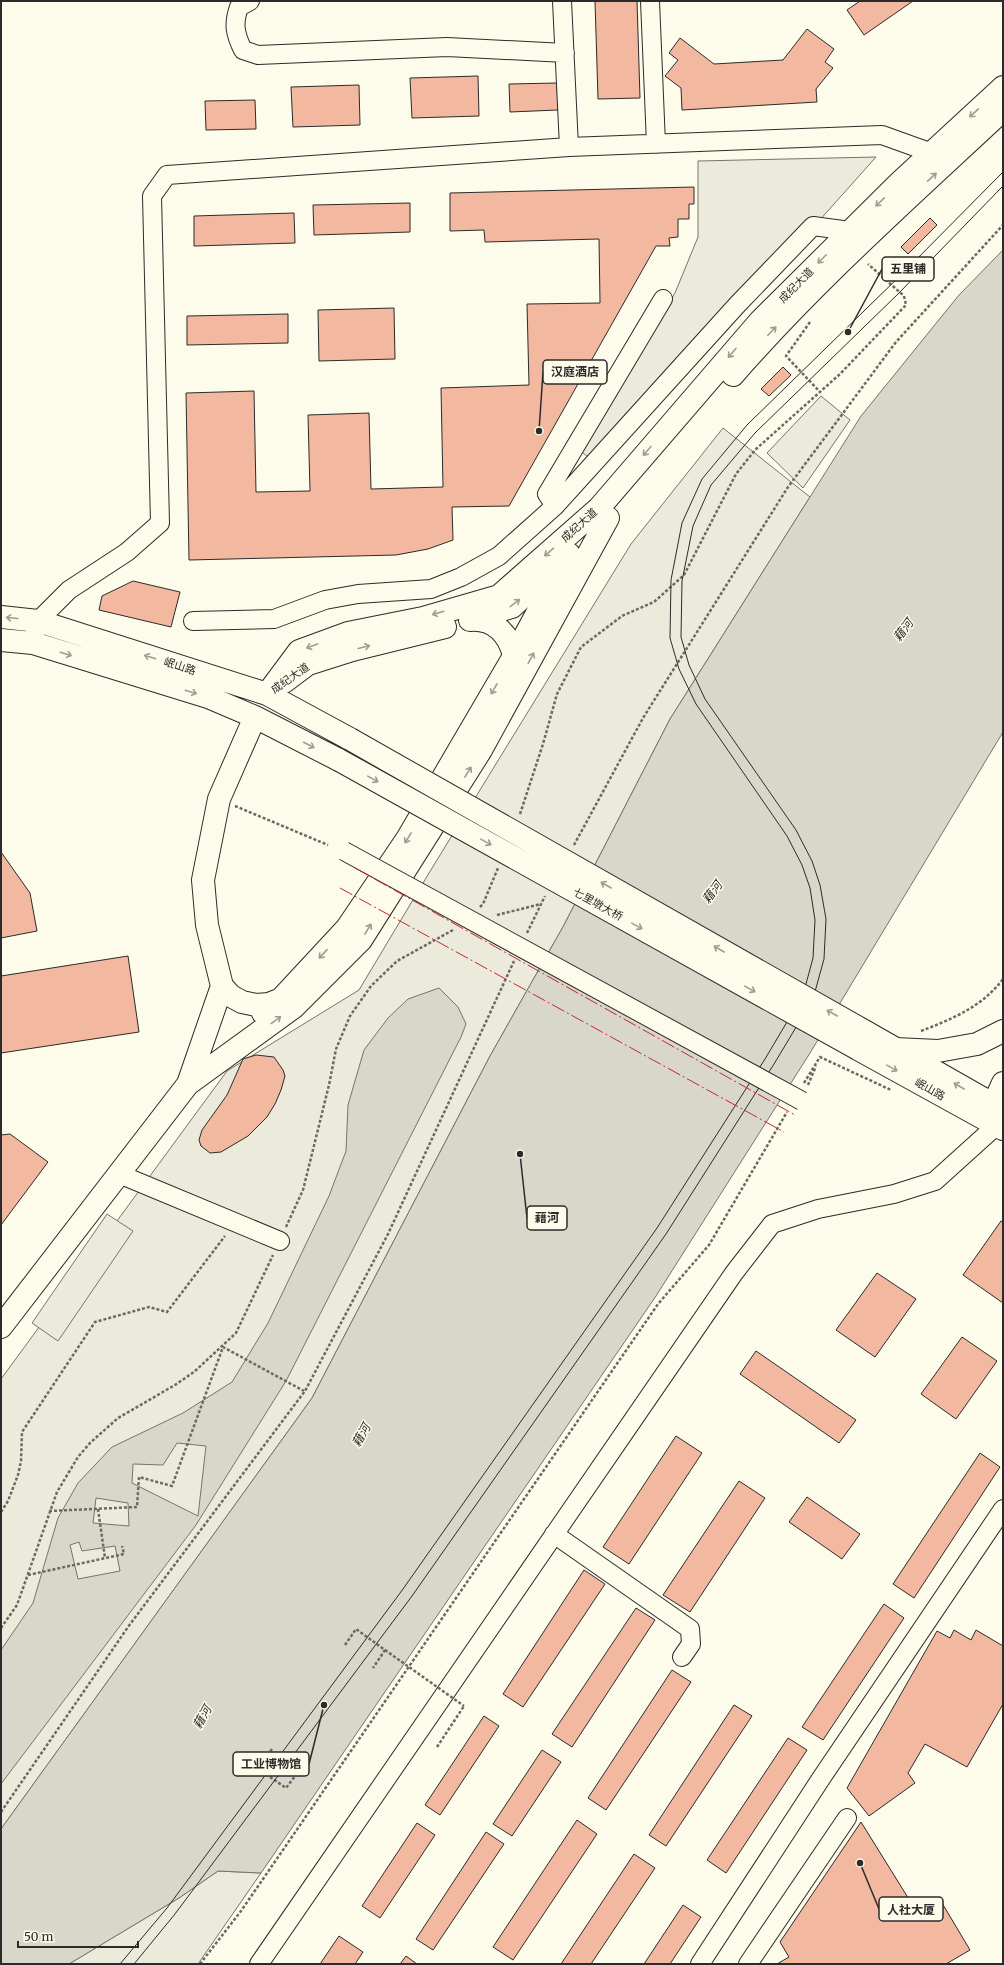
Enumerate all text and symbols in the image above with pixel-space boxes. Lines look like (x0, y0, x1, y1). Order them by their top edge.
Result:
one-way arrow (970, 108, 980, 117)
one-way arrow (926, 173, 936, 182)
one-way arrow (875, 197, 885, 207)
one-way arrow (817, 254, 827, 264)
callout: 五里铺 (882, 257, 934, 281)
text: 五里铺 (890, 261, 926, 276)
street label: 成纪大道 (775, 264, 817, 306)
one-way arrow (768, 326, 777, 336)
one-way arrow (728, 347, 737, 358)
callout: 汉庭酒店 (543, 360, 607, 384)
text: 汉庭酒店 (551, 364, 599, 379)
one-way arrow (643, 446, 652, 456)
street label: 成纪大道 (558, 505, 600, 545)
one-way arrow (544, 548, 554, 557)
one-way arrow (509, 599, 520, 608)
one-way arrow (432, 610, 445, 618)
water label: 藉河 (890, 614, 917, 644)
one-way arrow (6, 615, 19, 622)
one-way arrow (307, 642, 319, 650)
one-way arrow (357, 643, 370, 651)
one-way arrow (60, 651, 73, 658)
one-way arrow (144, 653, 157, 660)
one-way arrow (528, 653, 536, 665)
street label: 岷山路 (162, 654, 198, 678)
street label: 成纪大道 (268, 660, 312, 696)
one-way arrow (490, 683, 498, 695)
one-way arrow (184, 689, 197, 696)
one-way arrow (303, 742, 315, 749)
one-way arrow (464, 767, 472, 778)
one-way arrow (367, 775, 379, 783)
one-way arrow (404, 832, 412, 843)
one-way arrow (480, 839, 492, 846)
water label: 藉河 (699, 876, 726, 906)
one-way arrow (600, 880, 612, 888)
street label: 七里墩大桥 (571, 885, 625, 923)
one-way arrow (631, 922, 643, 930)
one-way arrow (364, 924, 372, 935)
one-way arrow (713, 944, 725, 952)
one-way arrow (318, 949, 328, 959)
one-way arrow (744, 986, 756, 993)
one-way arrow (826, 1009, 838, 1016)
one-way arrow (271, 1016, 282, 1024)
one-way arrow (886, 1065, 898, 1072)
street label: 岷山路 (912, 1075, 948, 1103)
one-way arrow (954, 1081, 966, 1089)
callout: 藉河 (527, 1206, 567, 1230)
text: 藉河 (534, 1210, 559, 1225)
water label: 藉河 (349, 1419, 374, 1449)
water label: 藉河 (190, 1701, 215, 1731)
callout: 工业博物馆 (233, 1752, 309, 1776)
text: 工业博物馆 (241, 1756, 301, 1771)
callout: 人社大厦 (879, 1897, 943, 1921)
text: 人社大厦 (887, 1902, 935, 1917)
scale bar (18, 1923, 138, 1949)
text: 50 m (24, 1929, 53, 1944)

